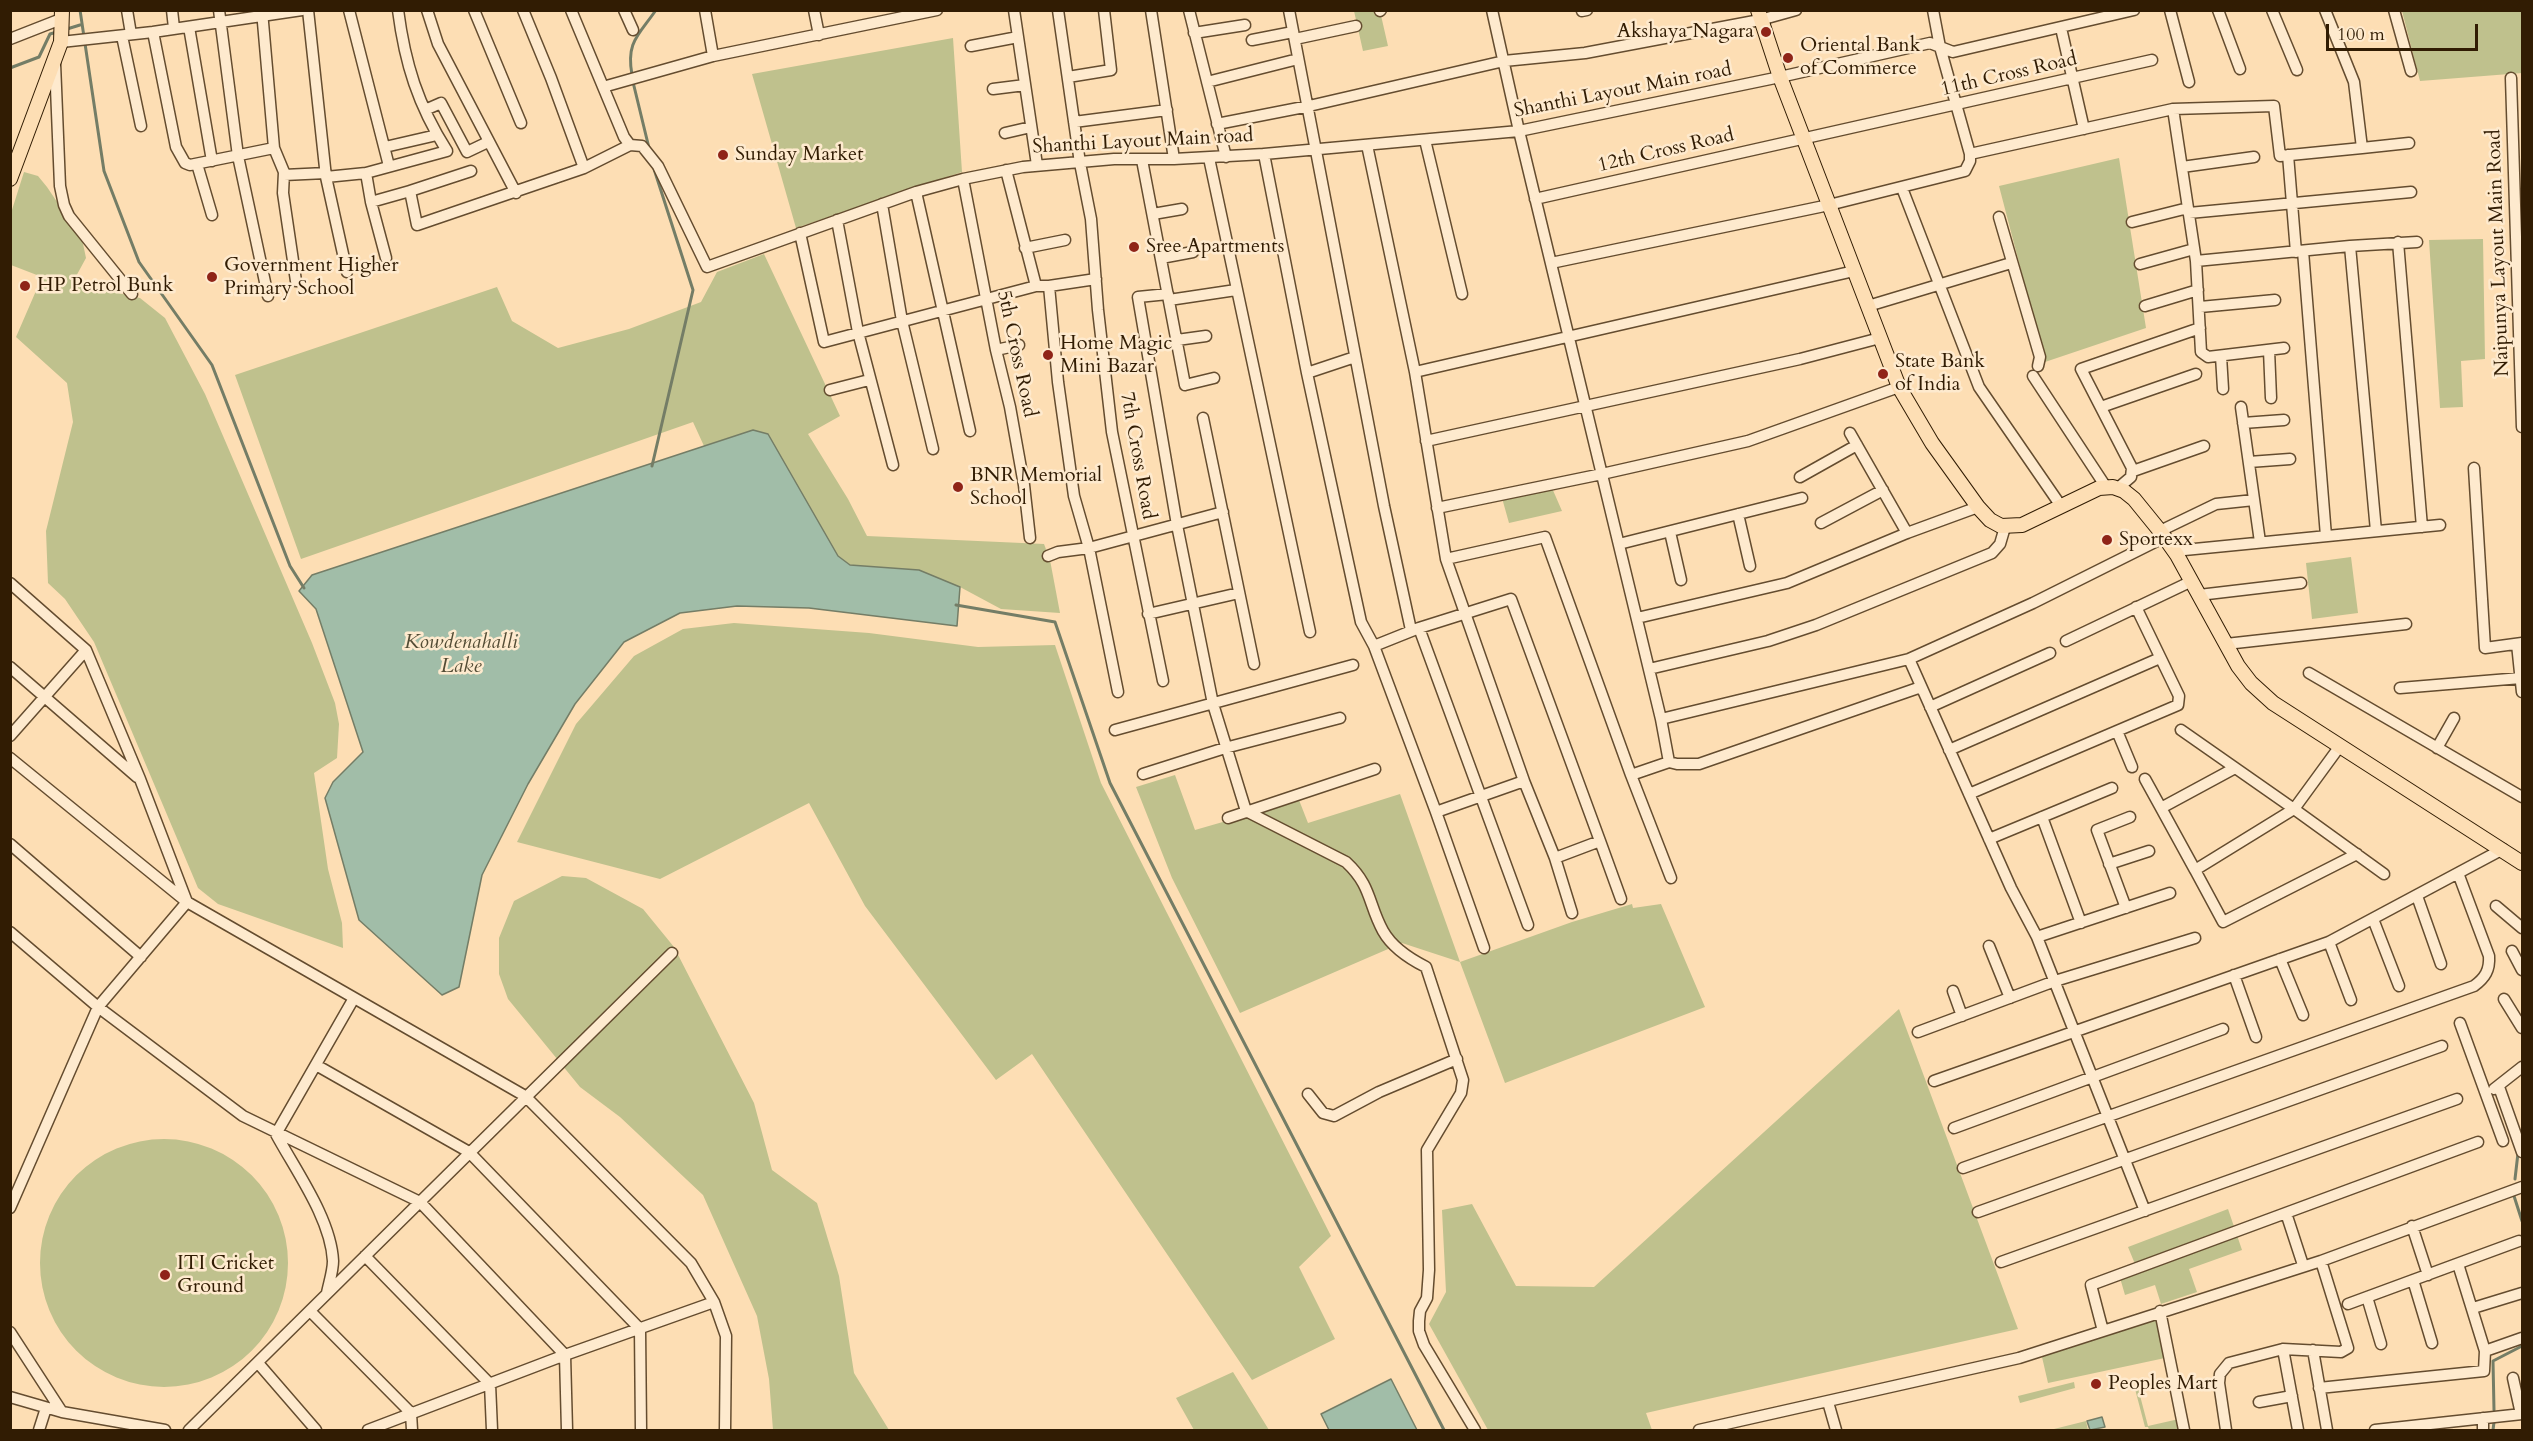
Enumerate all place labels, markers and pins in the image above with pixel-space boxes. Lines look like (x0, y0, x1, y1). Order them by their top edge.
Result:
place label: Akshaya Nagara (1617, 20, 1754, 44)
marker: Akshaya Nagara (1759, 25, 1773, 39)
place label: Oriental Bank of Commerce (1800, 34, 1920, 81)
marker: Oriental Bank of Commerce (1781, 51, 1795, 65)
place label: Sunday Market (735, 143, 863, 167)
marker: Sunday Market (716, 148, 730, 162)
place label: Sree Apartments (1146, 235, 1284, 259)
marker: Sree Apartments (1127, 240, 1141, 254)
place label: Government Higher Primary School (224, 254, 398, 301)
marker: Government Higher Primary School (205, 270, 219, 284)
place label: HP Petrol Bunk (37, 274, 173, 298)
marker: HP Petrol Bunk (18, 279, 32, 293)
place label: Home Magic Mini Bazar (1060, 332, 1172, 379)
marker: Home Magic Mini Bazar (1041, 348, 1055, 362)
place label: State Bank of India (1895, 350, 1985, 397)
marker: State Bank of India (1876, 367, 1890, 381)
place label: BNR Memorial School (970, 464, 1102, 511)
marker: BNR Memorial School (951, 480, 965, 494)
place label: Sportexx (2119, 528, 2193, 552)
marker: Sportexx (2100, 533, 2114, 547)
place label: ITI Cricket Ground (177, 1252, 274, 1299)
marker: ITI Cricket Ground (158, 1268, 172, 1282)
place label: Peoples Mart (2108, 1372, 2218, 1396)
marker: Peoples Mart (2089, 1377, 2103, 1391)

